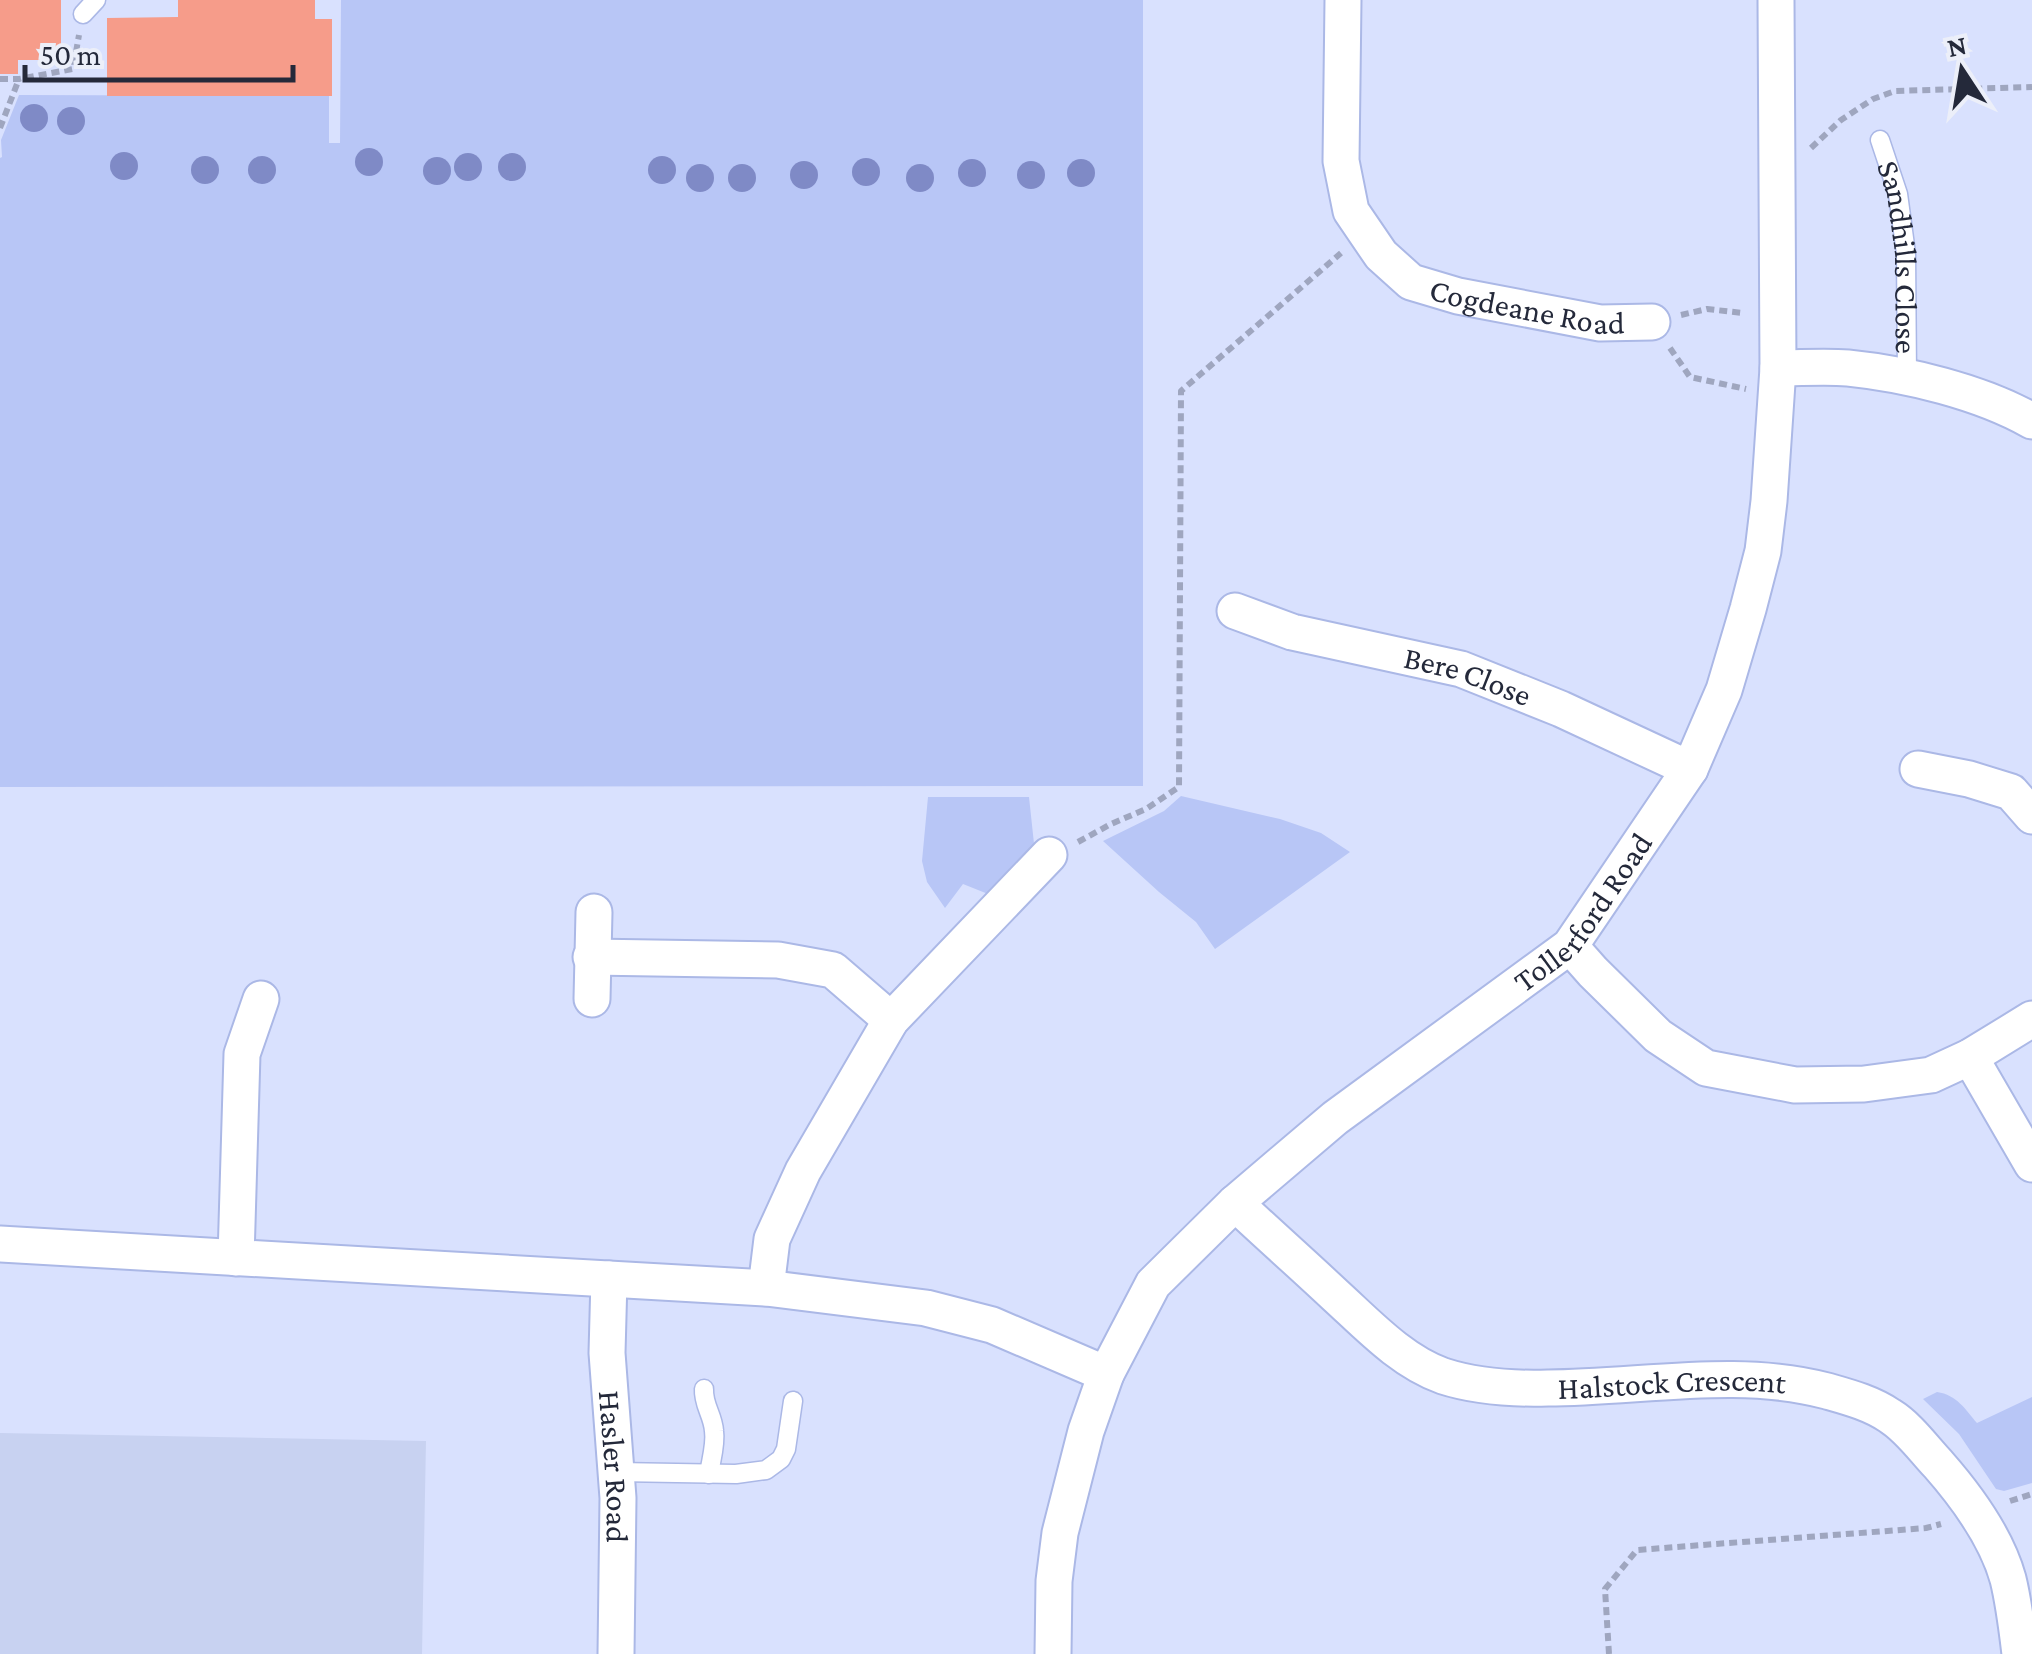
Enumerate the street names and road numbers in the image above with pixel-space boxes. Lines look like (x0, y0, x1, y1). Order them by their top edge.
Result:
street label: Sandhills Close (1870, 156, 1925, 354)
street label: Cogdeane Road (1426, 271, 1625, 341)
street label: Bere Close (1401, 639, 1537, 713)
street label: Tollerford Road (1507, 826, 1659, 999)
street label: Halstock Crescent (1557, 1361, 1788, 1406)
street label: Hasler Road (592, 1389, 636, 1543)

